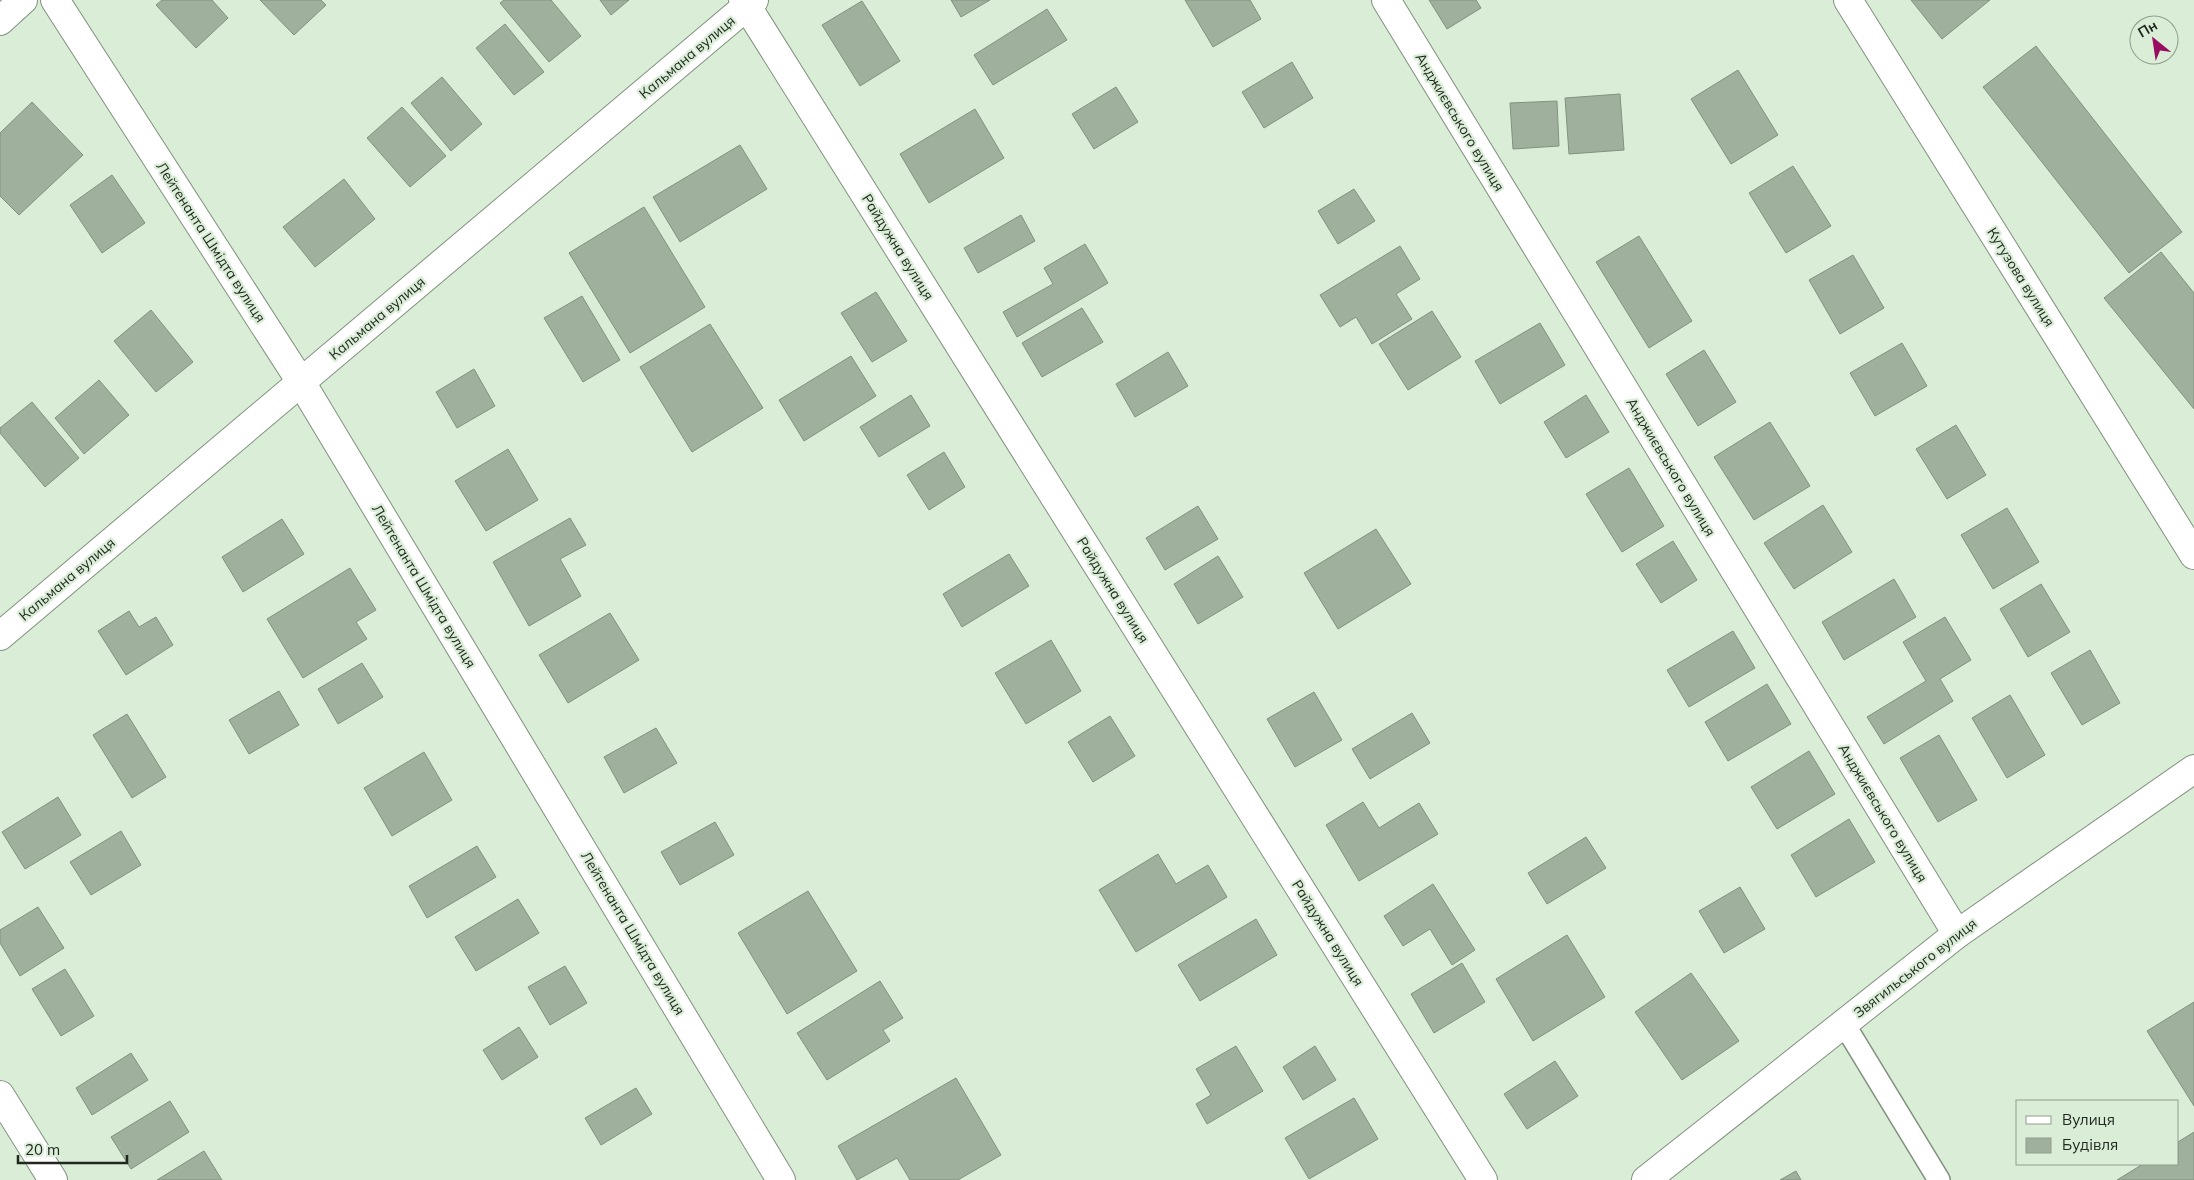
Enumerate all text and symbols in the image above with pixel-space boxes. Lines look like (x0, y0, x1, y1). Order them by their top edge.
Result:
street label: Кальмана вулиця (635, 12, 739, 102)
north arrow (2129, 15, 2179, 65)
text: Пн (2135, 16, 2160, 41)
street label: Анджиєвського вулиця (1412, 50, 1508, 194)
street label: Лейтенанта Шмідта вулиця (152, 158, 270, 326)
street label: Райдужна вулиця (858, 191, 938, 303)
street label: Кутузова вулиця (1983, 224, 2059, 330)
street label: Кальмана вулиця (325, 273, 429, 363)
street label: Анджиєвського вулиця (1623, 395, 1719, 539)
street label: Лейтенанта Шмідта вулиця (368, 501, 480, 671)
street label: Кальмана вулиця (15, 534, 119, 624)
street label: Райдужна вулиця (1073, 534, 1153, 646)
street label: Анджиєвського вулиця (1835, 741, 1931, 885)
street label: Лейтенанта Шмідта вулиця (577, 848, 689, 1018)
street label: Райдужна вулиця (1288, 877, 1368, 989)
street label: Звягильського вулиця (1850, 914, 1980, 1022)
legend (2016, 1100, 2179, 1165)
text: Вулиця (2062, 1110, 2115, 1129)
scale bar (18, 1132, 126, 1164)
text: Будівля (2062, 1135, 2118, 1154)
text: 20 m (25, 1140, 60, 1159)

